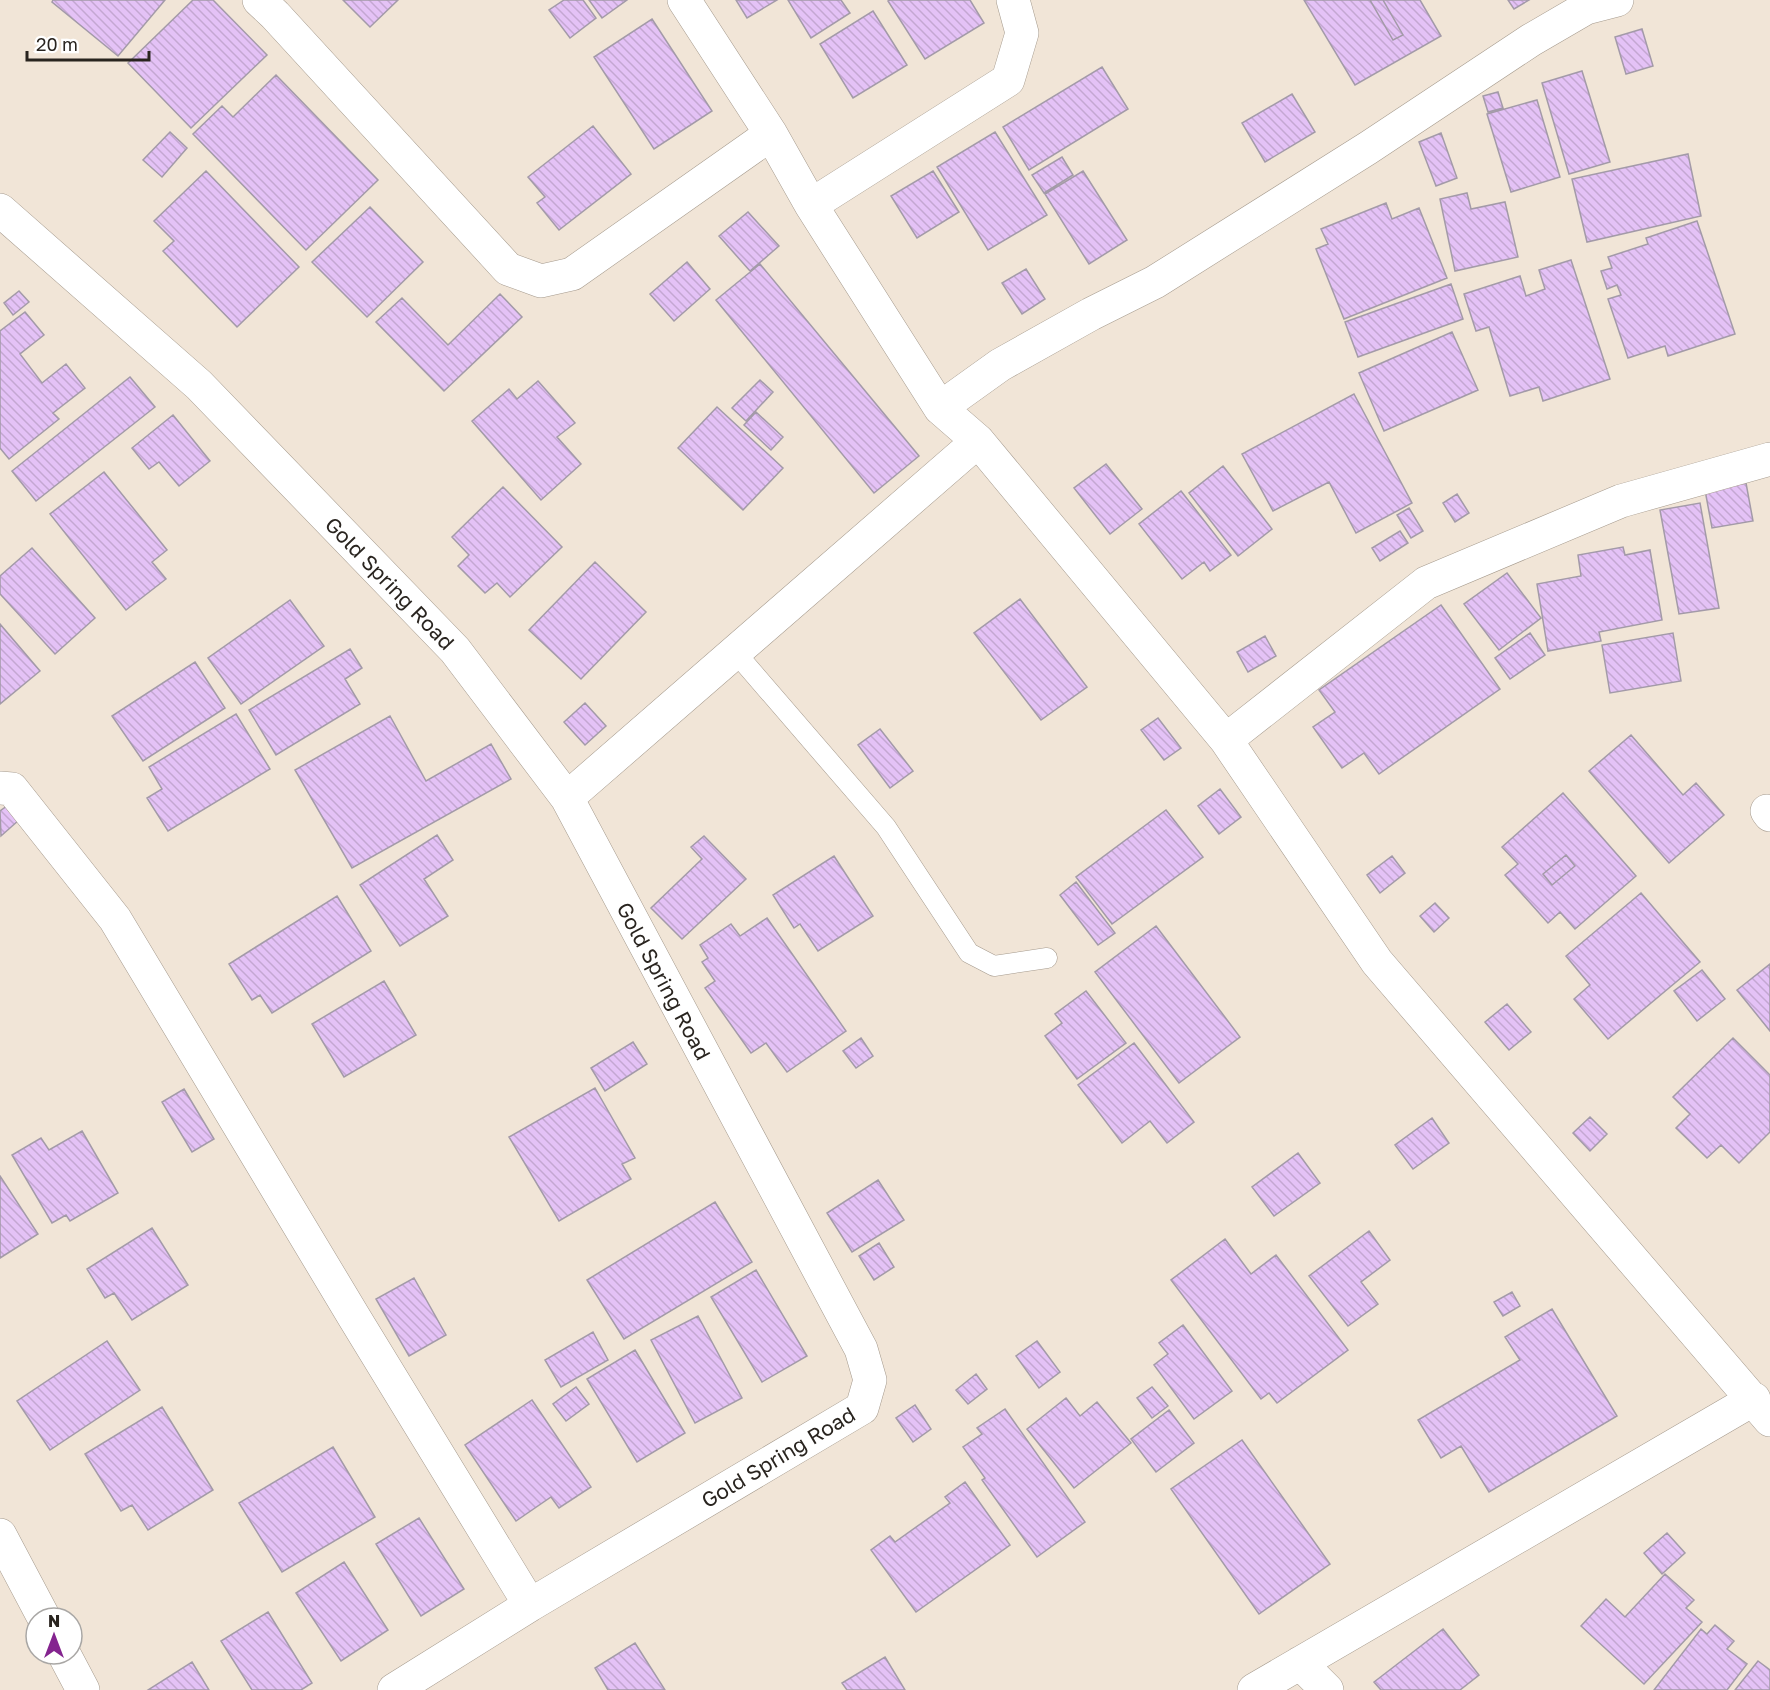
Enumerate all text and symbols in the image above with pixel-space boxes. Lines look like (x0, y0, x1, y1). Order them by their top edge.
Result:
scale bar (27, 24, 148, 62)
text: 20 m (36, 33, 78, 55)
street label: Gold Spring Road (320, 511, 460, 655)
street label: Gold Spring Road (611, 898, 717, 1064)
street label: Gold Spring Road (696, 1401, 860, 1513)
north arrow (24, 1606, 84, 1666)
text: N (48, 1611, 60, 1631)

